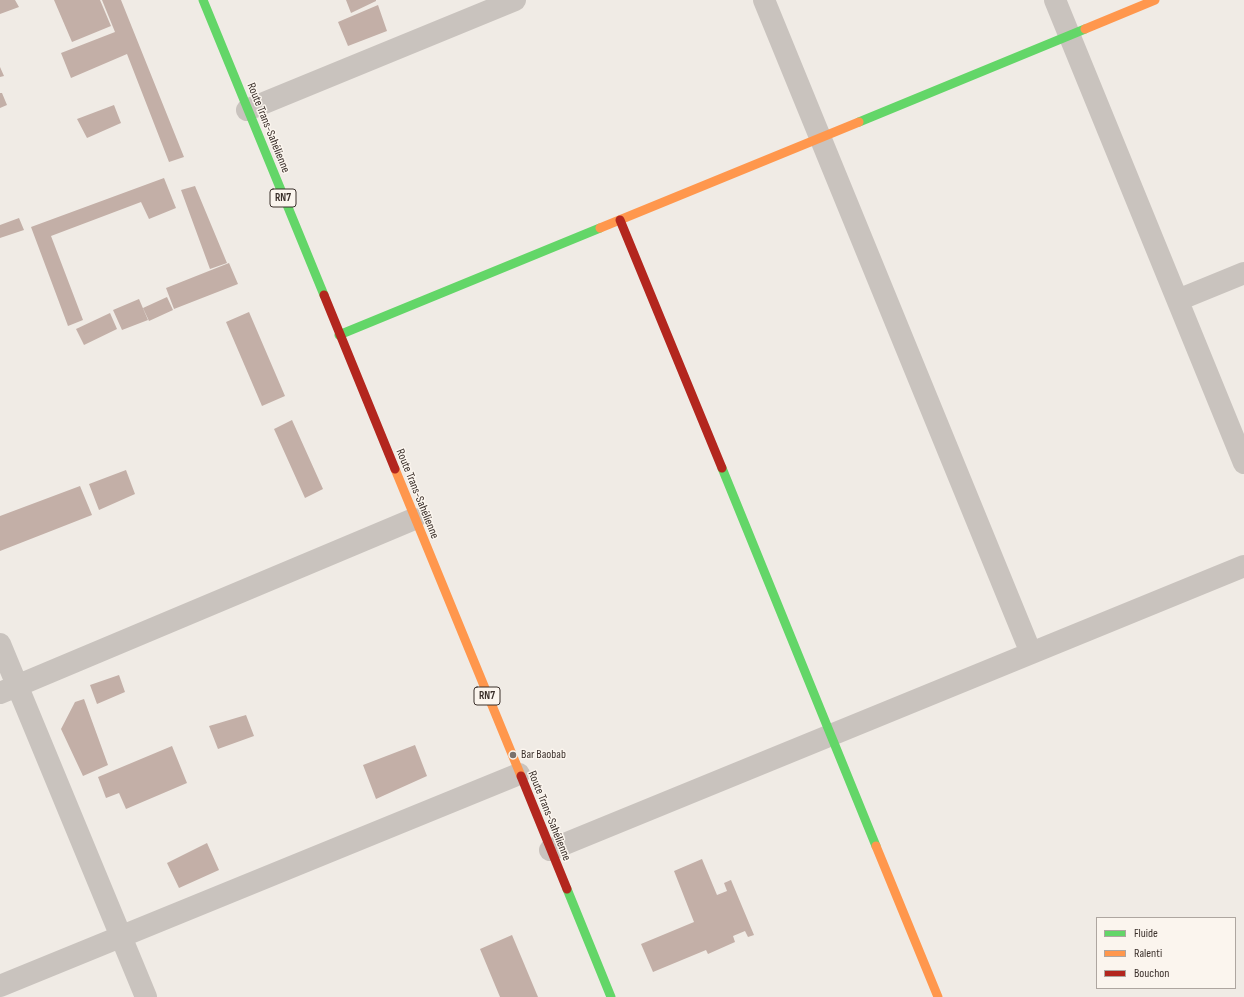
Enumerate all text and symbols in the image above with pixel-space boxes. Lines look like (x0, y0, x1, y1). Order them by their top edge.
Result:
street label: Route Trans-Sahélienne (243, 81, 293, 175)
road number: RN7 (270, 189, 296, 207)
street label: Route Trans-Sahélienne (392, 447, 442, 541)
road number: RN7 (474, 687, 500, 705)
place label: Bar Baobab (521, 748, 566, 762)
marker: Bar Baobab (508, 750, 518, 760)
street label: Route Trans-Sahélienne (524, 769, 574, 863)
legend (1096, 917, 1236, 989)
text: Fluide (1134, 926, 1158, 941)
text: Ralenti (1134, 946, 1162, 961)
text: Bouchon (1134, 966, 1169, 981)

